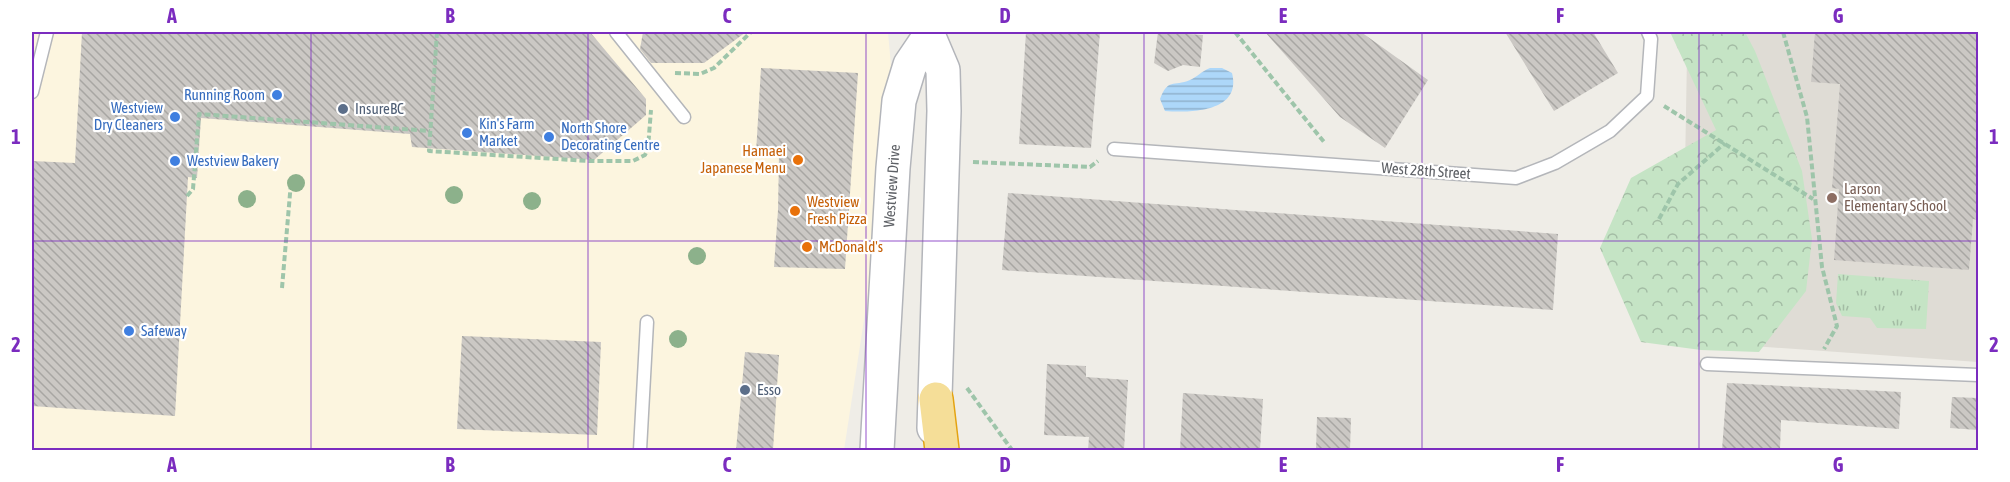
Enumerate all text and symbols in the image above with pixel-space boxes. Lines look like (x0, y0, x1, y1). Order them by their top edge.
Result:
text: A (166, 4, 177, 27)
text: B (445, 4, 455, 27)
text: C (723, 4, 732, 27)
text: D (999, 4, 1011, 27)
text: E (1279, 4, 1288, 27)
text: F (1556, 4, 1564, 27)
text: G (1833, 4, 1844, 27)
place label: Running Room (184, 86, 265, 103)
marker: Running Room (270, 88, 284, 102)
place label: Westview Dry Cleaners (94, 99, 163, 133)
place label: InsureBC (355, 100, 404, 117)
marker: InsureBC (336, 102, 350, 116)
marker: Westview Dry Cleaners (168, 110, 182, 124)
place label: Kin's Farm Market (479, 115, 535, 149)
place label: North Shore Decorating Centre (561, 119, 660, 153)
text: 1 (11, 125, 21, 148)
text: 1 (1989, 125, 1999, 148)
marker: Kin's Farm Market (460, 126, 474, 140)
marker: North Shore Decorating Centre (542, 130, 556, 144)
place label: Hamaei Japanese Menu (701, 142, 786, 176)
street label: Westview Drive (880, 144, 903, 228)
place label: Westview Bakery (187, 152, 279, 169)
marker: Hamaei Japanese Menu (791, 153, 805, 167)
marker: Westview Bakery (168, 154, 182, 168)
street label: West 28th Street (1381, 159, 1471, 182)
place label: Larson Elementary School (1844, 180, 1947, 214)
marker: Larson Elementary School (1825, 191, 1839, 205)
place label: Westview Fresh Pizza (807, 193, 867, 227)
marker: Westview Fresh Pizza (788, 204, 802, 218)
place label: McDonald's (819, 238, 883, 255)
marker: McDonald's (800, 240, 814, 254)
place label: Safeway (141, 322, 187, 339)
marker: Safeway (122, 324, 136, 338)
text: 2 (11, 333, 21, 356)
text: 2 (1989, 333, 1999, 356)
place label: Esso (757, 381, 781, 398)
marker: Esso (738, 383, 752, 397)
text: A (166, 453, 177, 476)
text: B (445, 453, 455, 476)
text: C (723, 453, 732, 476)
text: D (999, 453, 1011, 476)
text: E (1279, 453, 1288, 476)
text: F (1556, 453, 1564, 476)
text: G (1833, 453, 1844, 476)

